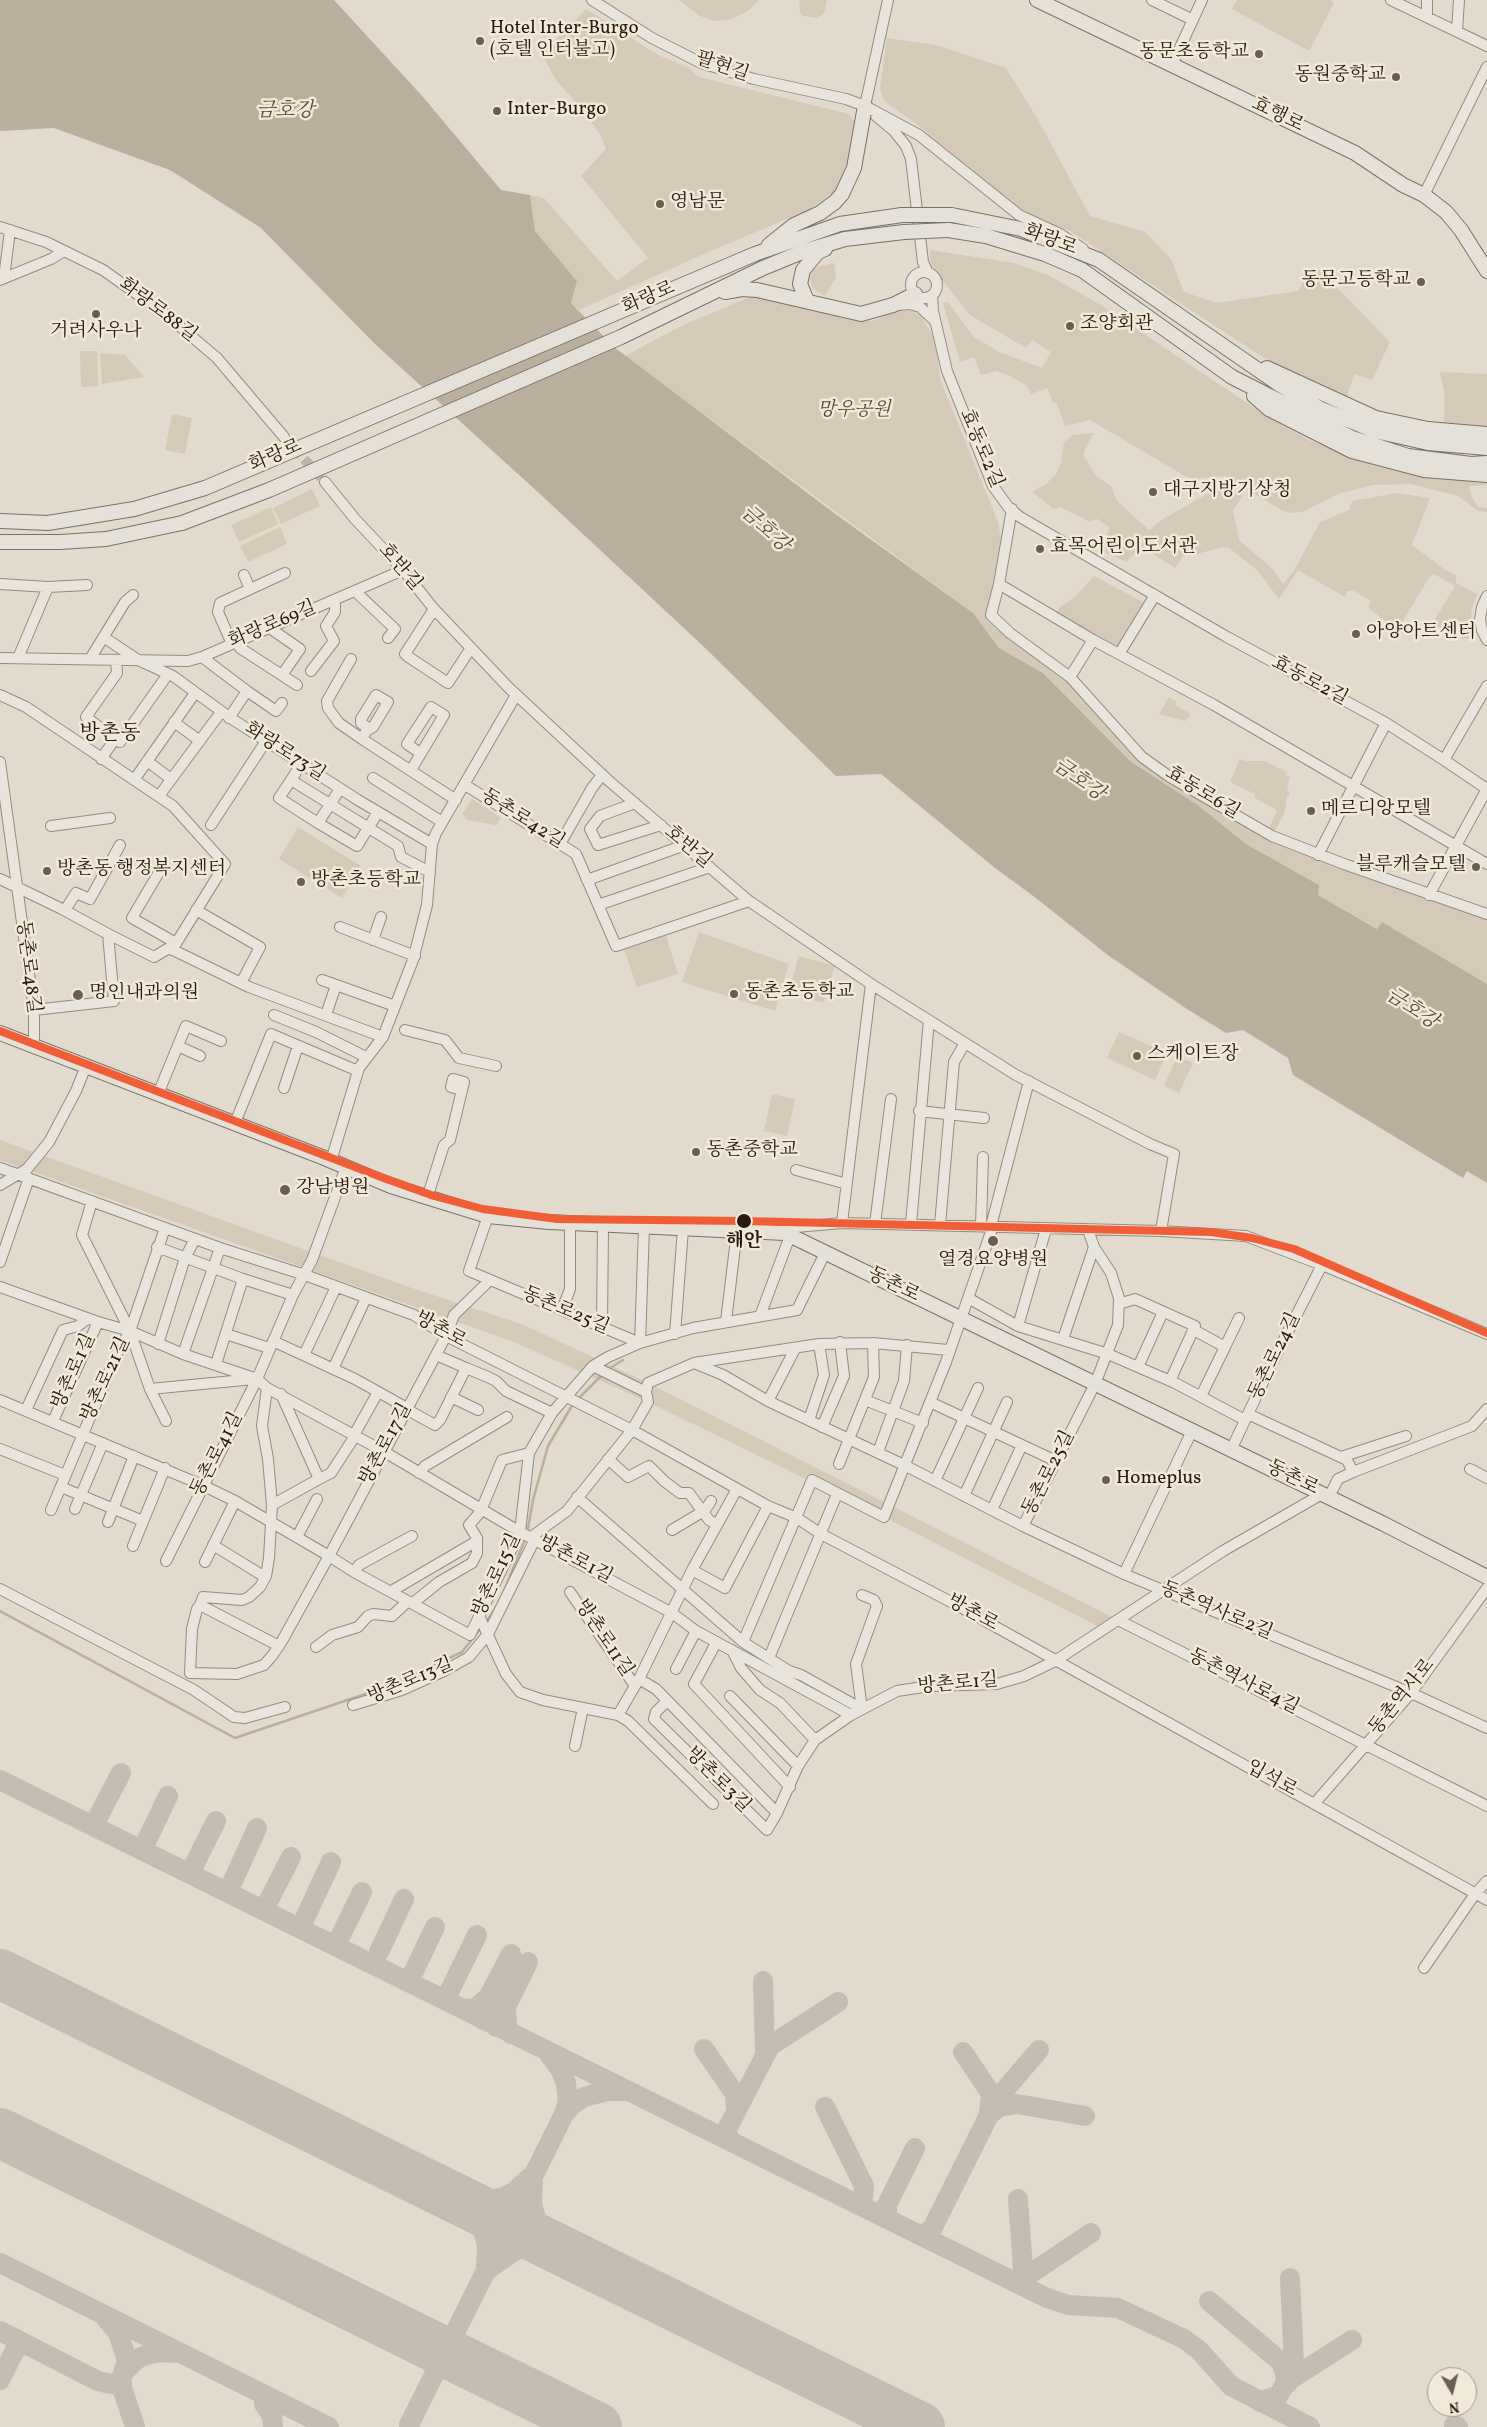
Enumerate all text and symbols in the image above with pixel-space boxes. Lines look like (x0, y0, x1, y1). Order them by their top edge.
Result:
place label: Hotel Inter-Burgo (호텔 인터불고) (490, 19, 639, 63)
marker: Hotel Inter-Burgo (호텔 인터불고) (474, 35, 486, 47)
place label: 동문초등학교 (1139, 43, 1249, 65)
street label: 팔현길 (692, 48, 752, 88)
marker: 동문초등학교 (1253, 48, 1265, 60)
place label: 동원중학교 (1294, 66, 1386, 88)
marker: 동원중학교 (1390, 71, 1402, 83)
street label: 효행로 (1247, 94, 1307, 138)
water label: 금호강 (256, 100, 314, 124)
place label: Inter-Burgo (507, 100, 606, 122)
marker: Inter-Burgo (491, 105, 503, 117)
place label: 영남문 (670, 193, 725, 215)
marker: 영남문 (654, 198, 666, 210)
street label: 화랑로 (1020, 220, 1080, 262)
place label: 동문고등학교 (1301, 271, 1411, 293)
street label: 화랑로88길 (113, 274, 201, 348)
marker: 동문고등학교 (1415, 276, 1427, 288)
street label: 화랑로 (619, 278, 679, 320)
marker: 거려사우나 (90, 308, 102, 320)
place label: 조양회관 (1080, 315, 1153, 337)
marker: 조양회관 (1064, 320, 1076, 332)
place label: 거려사우나 (50, 322, 142, 344)
park label: 망우공원 (817, 401, 891, 423)
street label: 효동로2길 (953, 406, 1007, 492)
street label: 화랑로 (246, 436, 306, 478)
place label: 대구지방기상청 (1163, 481, 1291, 503)
marker: 대구지방기상청 (1147, 486, 1159, 498)
water label: 금호강 (734, 502, 794, 558)
place label: 효목어린이도서관 (1050, 538, 1197, 560)
street label: 호반길 (372, 540, 426, 596)
marker: 효목어린이도서관 (1034, 543, 1046, 555)
street label: 화랑로69길 (226, 597, 320, 655)
place label: 아양아트센터 (1366, 623, 1476, 645)
marker: 아양아트센터 (1350, 628, 1362, 640)
street label: 효동로2길 (1267, 652, 1351, 712)
street label: 화랑로73길 (239, 718, 329, 788)
district label: 방촌동 (80, 722, 140, 748)
water label: 금호강 (1047, 755, 1109, 807)
street label: 효동로6길 (1161, 763, 1243, 825)
street label: 동촌로42길 (476, 785, 568, 855)
place label: 메르디앙모텔 (1321, 800, 1431, 822)
marker: 메르디앙모텔 (1305, 805, 1317, 817)
street label: 호반길 (659, 822, 715, 874)
place label: 블루캐슬모텔 (1356, 856, 1466, 878)
place label: 방촌동 행정복지센터 (57, 860, 226, 882)
marker: 블루캐슬모텔 (1470, 861, 1482, 873)
marker: 방촌동 행정복지센터 (41, 865, 53, 877)
place label: 방촌초등학교 (311, 871, 421, 893)
marker: 방촌초등학교 (295, 876, 307, 888)
street label: 동촌로48길 (10, 919, 44, 1015)
place label: 동촌초등학교 (744, 983, 854, 1005)
place label: 명인내과의원 (89, 984, 199, 1006)
water label: 금호강 (1380, 984, 1442, 1036)
marker: 명인내과의원 (71, 988, 85, 1002)
marker: 동촌초등학교 (728, 988, 740, 1000)
place label: 스케이트장 (1147, 1045, 1239, 1067)
marker: 스케이트장 (1131, 1050, 1143, 1062)
place label: 동촌중학교 (706, 1141, 798, 1163)
marker: 동촌중학교 (690, 1146, 702, 1158)
place label: 강남병원 (296, 1179, 369, 1201)
marker: 강남병원 (278, 1183, 292, 1197)
marker: 해안 (735, 1212, 753, 1230)
place label: 해안 (726, 1232, 762, 1254)
marker: 열경요양병원 (986, 1234, 1000, 1248)
place label: 열경요양병원 (938, 1251, 1048, 1273)
street label: 동촌로 (863, 1264, 923, 1308)
street label: 동촌로25길 (518, 1283, 612, 1341)
street label: 방촌로 (410, 1308, 470, 1354)
street label: 동촌로24길 (1245, 1310, 1307, 1404)
street label: 방촌로1길 (48, 1330, 102, 1414)
street label: 방촌로21길 (77, 1334, 137, 1426)
street label: 방촌로17길 (356, 1400, 418, 1490)
street label: 동촌로41길 (187, 1409, 249, 1501)
street label: 동촌로25길 (1019, 1428, 1081, 1520)
street label: 동촌로 (1262, 1457, 1322, 1501)
place label: Homeplus (1116, 1469, 1201, 1491)
marker: Homeplus (1100, 1474, 1112, 1486)
street label: 방촌로15길 (469, 1530, 527, 1622)
street label: 방촌로1길 (534, 1532, 616, 1590)
street label: 동촌역사로2길 (1156, 1578, 1276, 1646)
street label: 방촌로 (942, 1591, 1002, 1637)
street label: 방촌로11길 (569, 1596, 637, 1682)
street label: 동촌역사로4길 (1184, 1645, 1302, 1721)
street label: 방촌로13길 (365, 1654, 457, 1710)
street label: 동촌역사로 (1365, 1655, 1441, 1741)
street label: 방촌로1길 (917, 1670, 999, 1700)
street label: 방촌로3길 (680, 1744, 754, 1818)
street label: 입석로 (1241, 1757, 1301, 1803)
north arrow (1427, 2367, 1477, 2417)
text: N (1448, 2396, 1460, 2416)

